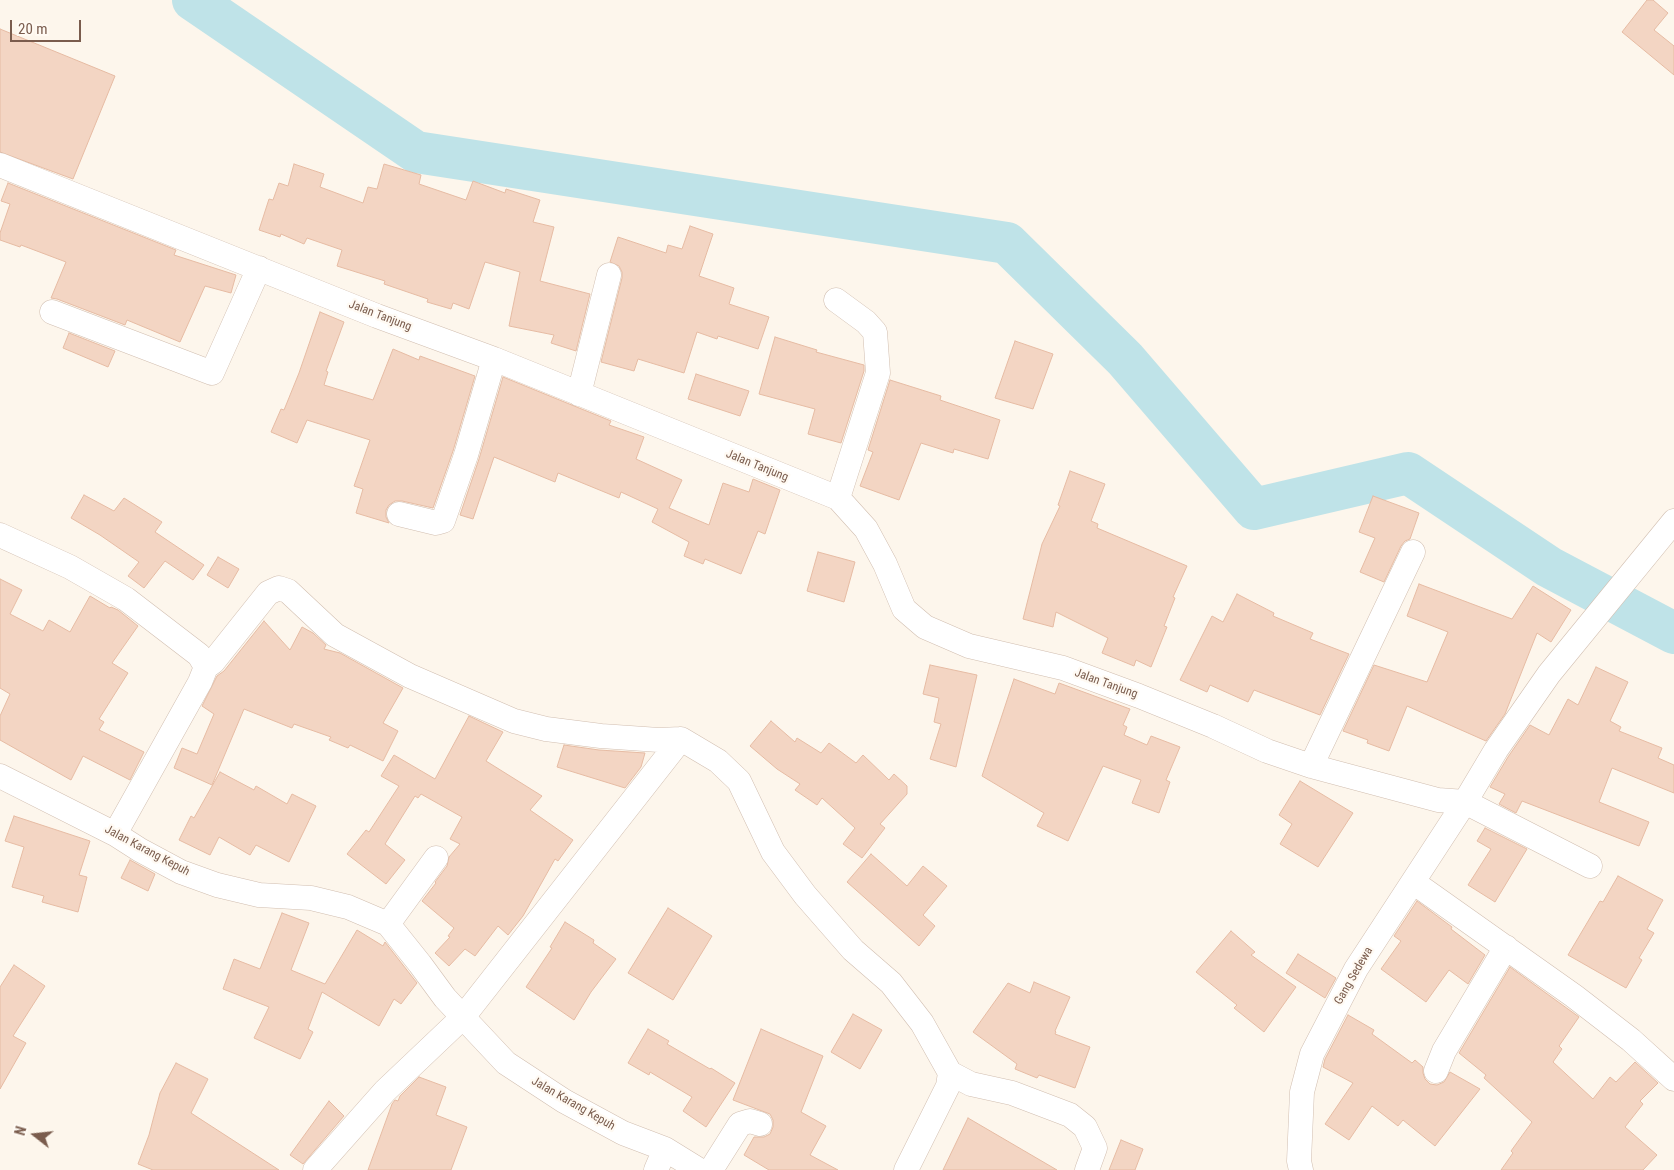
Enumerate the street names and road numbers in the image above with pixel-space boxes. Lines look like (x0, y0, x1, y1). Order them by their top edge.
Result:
street label: Jalan Tanjung (347, 297, 413, 335)
street label: Jalan Tanjung (724, 447, 790, 485)
street label: Jalan Tanjung (1073, 666, 1139, 702)
street label: Jalan Karang Kepuh (102, 823, 192, 879)
street label: Gang Sedewa (1332, 945, 1376, 1007)
street label: Jalan Karang Kepuh (529, 1074, 617, 1134)

